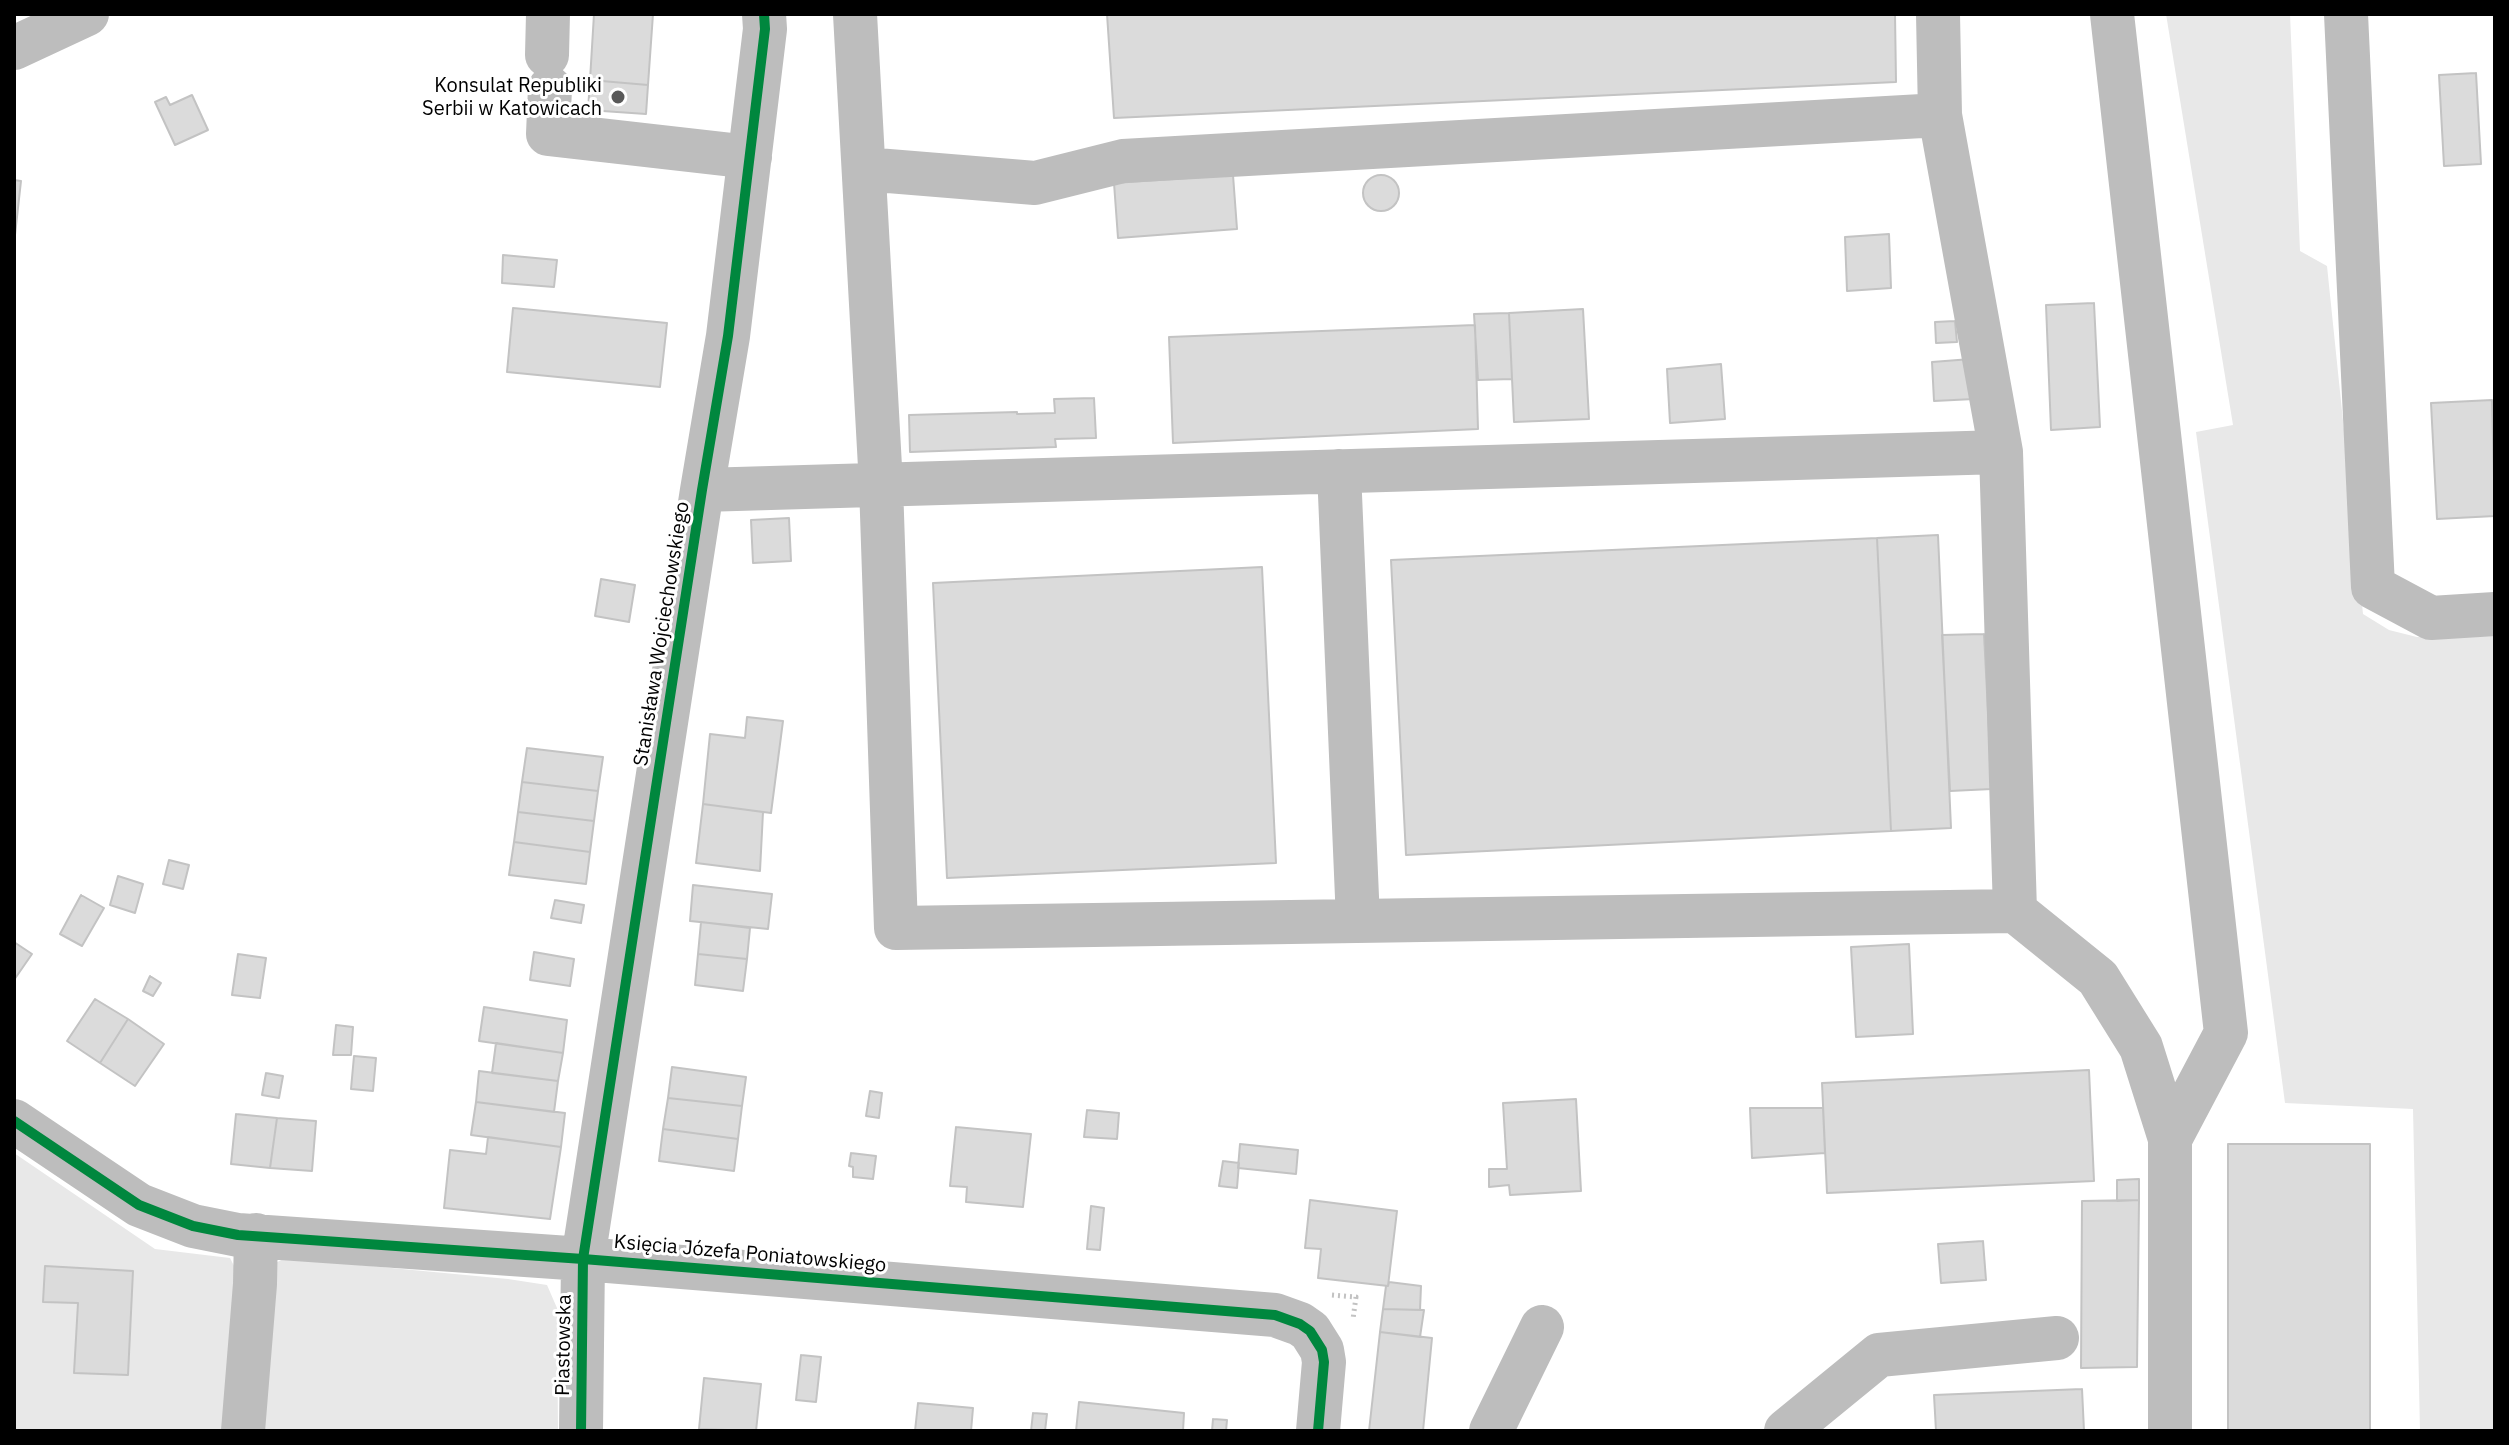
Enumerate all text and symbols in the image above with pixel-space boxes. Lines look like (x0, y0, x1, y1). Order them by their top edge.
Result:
place label: Konsulat Republiki Serbii w Katowicach (422, 74, 602, 121)
marker: Konsulat Republiki Serbii w Katowicach (609, 88, 627, 106)
street label: Stanisława Wojciechowskiego (629, 500, 695, 768)
street label: Księcia Józefa Poniatowskiego (613, 1230, 887, 1278)
street label: Piastowska (551, 1294, 577, 1396)

